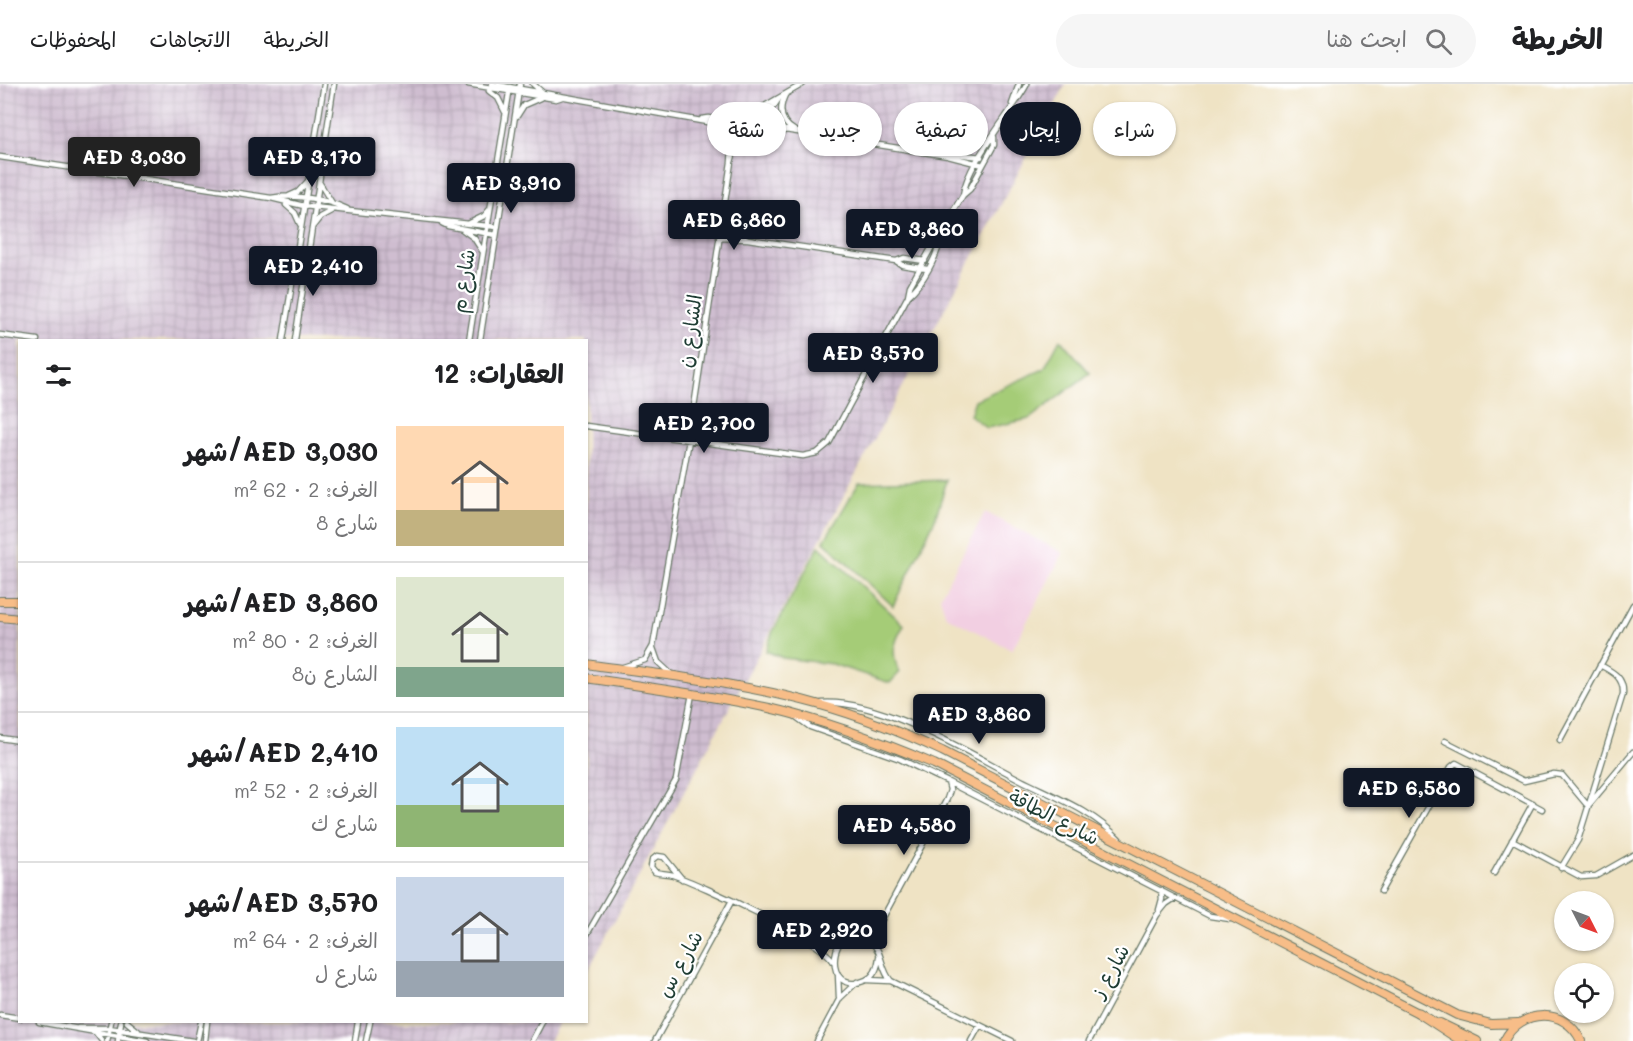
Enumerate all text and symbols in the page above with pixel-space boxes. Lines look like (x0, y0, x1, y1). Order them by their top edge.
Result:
search box (1056, 14, 1476, 68)
text: الخريطة (1512, 20, 1603, 56)
text: ابحث هنا (1326, 24, 1407, 53)
text: المحفوظات (30, 25, 116, 52)
text: الاتجاهات (149, 25, 231, 52)
text: الخريطة (264, 25, 329, 52)
icon: search (1422, 25, 1455, 58)
chip: شقة (707, 102, 786, 156)
chip: جديد (798, 102, 882, 156)
chip: تصفية (894, 102, 988, 156)
chip: إيجار (1000, 102, 1081, 156)
chip: شراء (1093, 102, 1176, 156)
pin: AED 3,030 (65, 137, 203, 188)
pin: AED 3,170 (243, 137, 381, 188)
text: AED 3,030 (82, 143, 186, 169)
text: AED 3,170 (262, 143, 362, 169)
pin: AED 3,910 (442, 163, 580, 214)
text: AED 3,910 (461, 169, 561, 195)
pin: AED 6,860 (665, 200, 803, 251)
text: AED 6,860 (682, 206, 786, 232)
pin: AED 3,860 (843, 209, 981, 260)
text: AED 3,860 (860, 215, 964, 241)
pin: AED 2,410 (244, 246, 382, 297)
street label: شارع م (444, 247, 483, 315)
text: AED 2,410 (263, 252, 363, 278)
street label: الشارع ن (671, 292, 709, 370)
pin: AED 3,570 (804, 333, 942, 384)
text: AED 3,570 (822, 339, 924, 365)
text: العقارات: 12 (433, 356, 564, 390)
icon: filters (42, 359, 75, 392)
pin: AED 2,700 (635, 403, 773, 454)
text: AED 2,700 (653, 409, 755, 435)
text: AED 3,030/شهر (184, 434, 378, 468)
icon: home (444, 450, 516, 522)
text: الغرف: 2 · 62 m² (233, 476, 378, 502)
text: شارع 8 (316, 509, 378, 535)
text: AED 3,860/شهر (185, 585, 378, 619)
icon: home (444, 601, 516, 673)
text: الغرف: 2 · 80 m² (232, 627, 378, 653)
text: الشارع ن8 (292, 660, 378, 686)
pin: AED 3,860 (910, 694, 1048, 745)
text: AED 3,860 (927, 700, 1031, 726)
text: AED 2,410/شهر (190, 735, 378, 769)
icon: home (444, 751, 516, 823)
pin: AED 6,580 (1340, 768, 1478, 819)
text: AED 6,580 (1357, 774, 1461, 800)
text: الغرف: 2 · 52 m² (234, 777, 378, 803)
street label: شارع الطاقة (1004, 782, 1104, 852)
pin: AED 4,580 (835, 805, 973, 856)
text: شارع ك (311, 810, 378, 836)
text: AED 4,580 (852, 811, 956, 837)
text: AED 3,570/شهر (187, 885, 378, 919)
north arrow (1554, 891, 1614, 951)
map controls (1554, 891, 1614, 1023)
icon: home (444, 901, 516, 973)
pin: AED 2,920 (753, 910, 891, 961)
text: AED 2,920 (771, 916, 873, 942)
street label: شارع س (650, 926, 710, 1002)
text: الغرف: 2 · 64 m² (233, 927, 378, 953)
street label: شارع ز (1083, 939, 1136, 1005)
text: شارع ل (315, 960, 378, 986)
button: locate (1554, 963, 1614, 1023)

